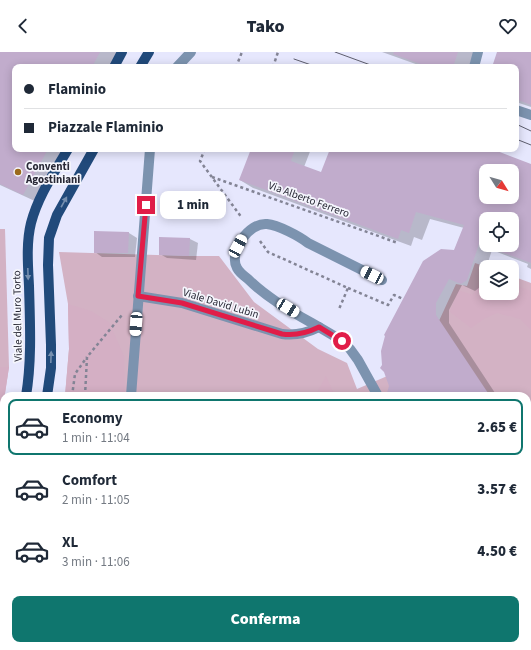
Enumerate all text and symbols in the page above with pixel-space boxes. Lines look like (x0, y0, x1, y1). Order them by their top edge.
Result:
text: Tako (246, 14, 285, 39)
icon: back (12, 15, 34, 37)
icon: heart (497, 15, 519, 37)
text: Flaminio (48, 79, 106, 100)
text: Piazzale Flaminio (48, 117, 164, 138)
place label: Conventi Agostiniani (25, 159, 80, 187)
north arrow (479, 164, 519, 204)
map controls (479, 164, 519, 300)
marker: Conventi Agostiniani (13, 167, 23, 177)
street label: Via Alberto Ferrero (266, 178, 352, 221)
callout: 1 min (160, 191, 226, 219)
one-way arrow (61, 196, 68, 208)
route end (137, 196, 155, 214)
text: 1 min (177, 196, 209, 214)
button: locate (479, 212, 519, 252)
car (227, 233, 249, 259)
button: layers (479, 260, 519, 300)
car (359, 264, 385, 286)
one-way arrow (25, 268, 32, 280)
street label: Viale del Muro Torto (9, 270, 26, 362)
street label: Viale David Lubin (181, 285, 261, 322)
car (275, 297, 301, 319)
car (129, 312, 143, 336)
route start (333, 332, 351, 350)
one-way arrow (48, 350, 54, 363)
text: Economy (62, 408, 123, 429)
icon: car (14, 409, 50, 445)
text: 2.65 € (477, 417, 517, 438)
text: 1 min · 11:04 (62, 429, 130, 447)
text: Comfort (62, 470, 117, 491)
icon: car (14, 471, 50, 507)
text: 3.57 € (477, 479, 517, 500)
text: 2 min · 11:05 (62, 491, 130, 509)
text: XL (62, 532, 78, 553)
icon: car (14, 533, 50, 569)
text: 4.50 € (477, 541, 517, 562)
text: 3 min · 11:06 (62, 553, 130, 571)
button: Conferma (12, 596, 519, 642)

